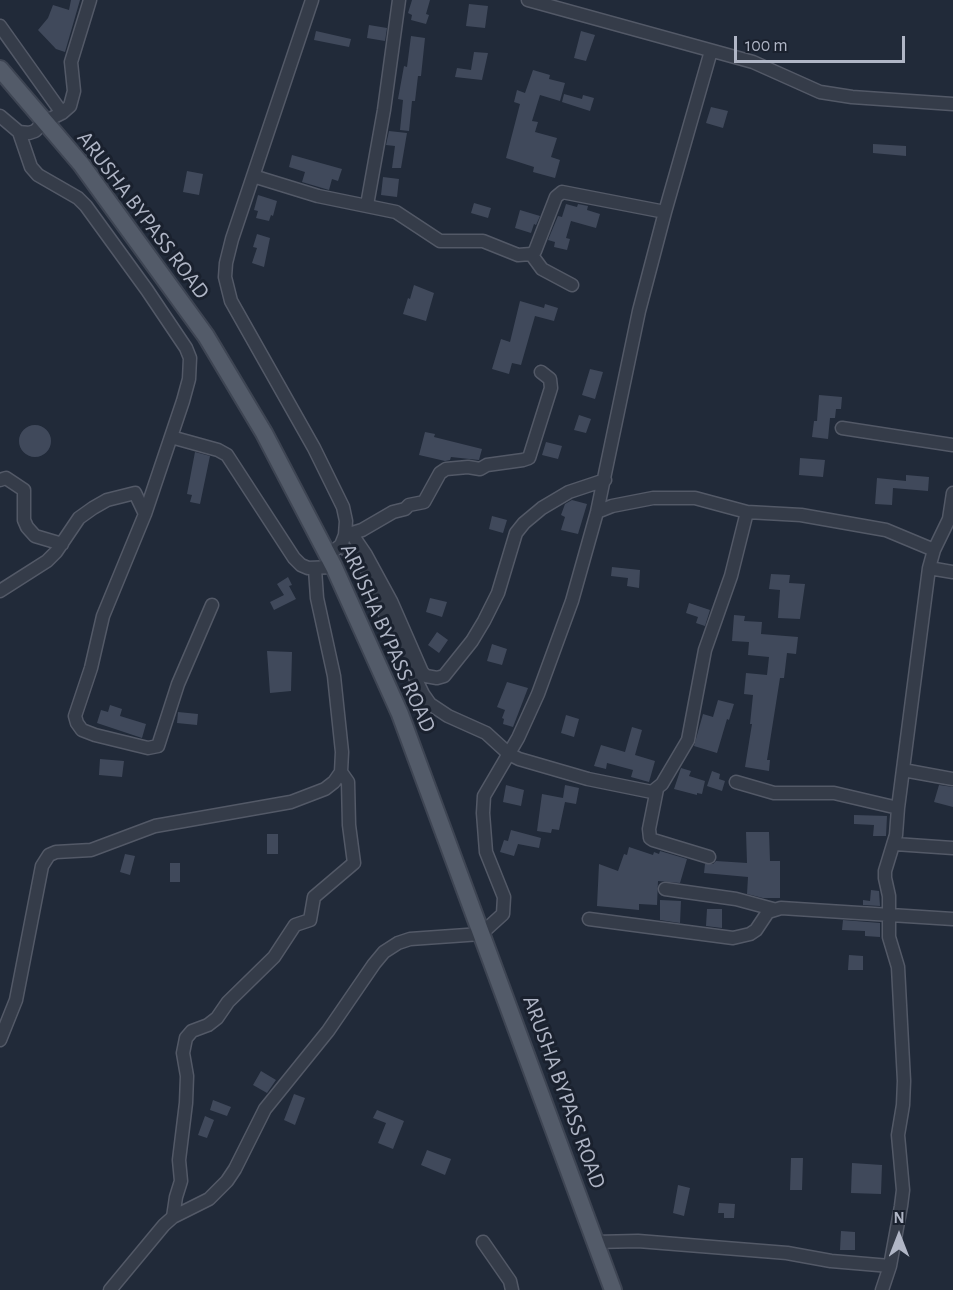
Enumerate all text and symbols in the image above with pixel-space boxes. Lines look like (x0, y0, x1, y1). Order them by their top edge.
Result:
scale bar (737, 24, 908, 62)
text: 100 m (745, 37, 788, 55)
street label: ARUSHA BYPASS ROAD (71, 126, 215, 304)
street label: ARUSHA BYPASS ROAD (335, 540, 441, 736)
street label: ARUSHA BYPASS ROAD (517, 992, 611, 1192)
north arrow (869, 1206, 929, 1266)
text: N (893, 1210, 905, 1226)

